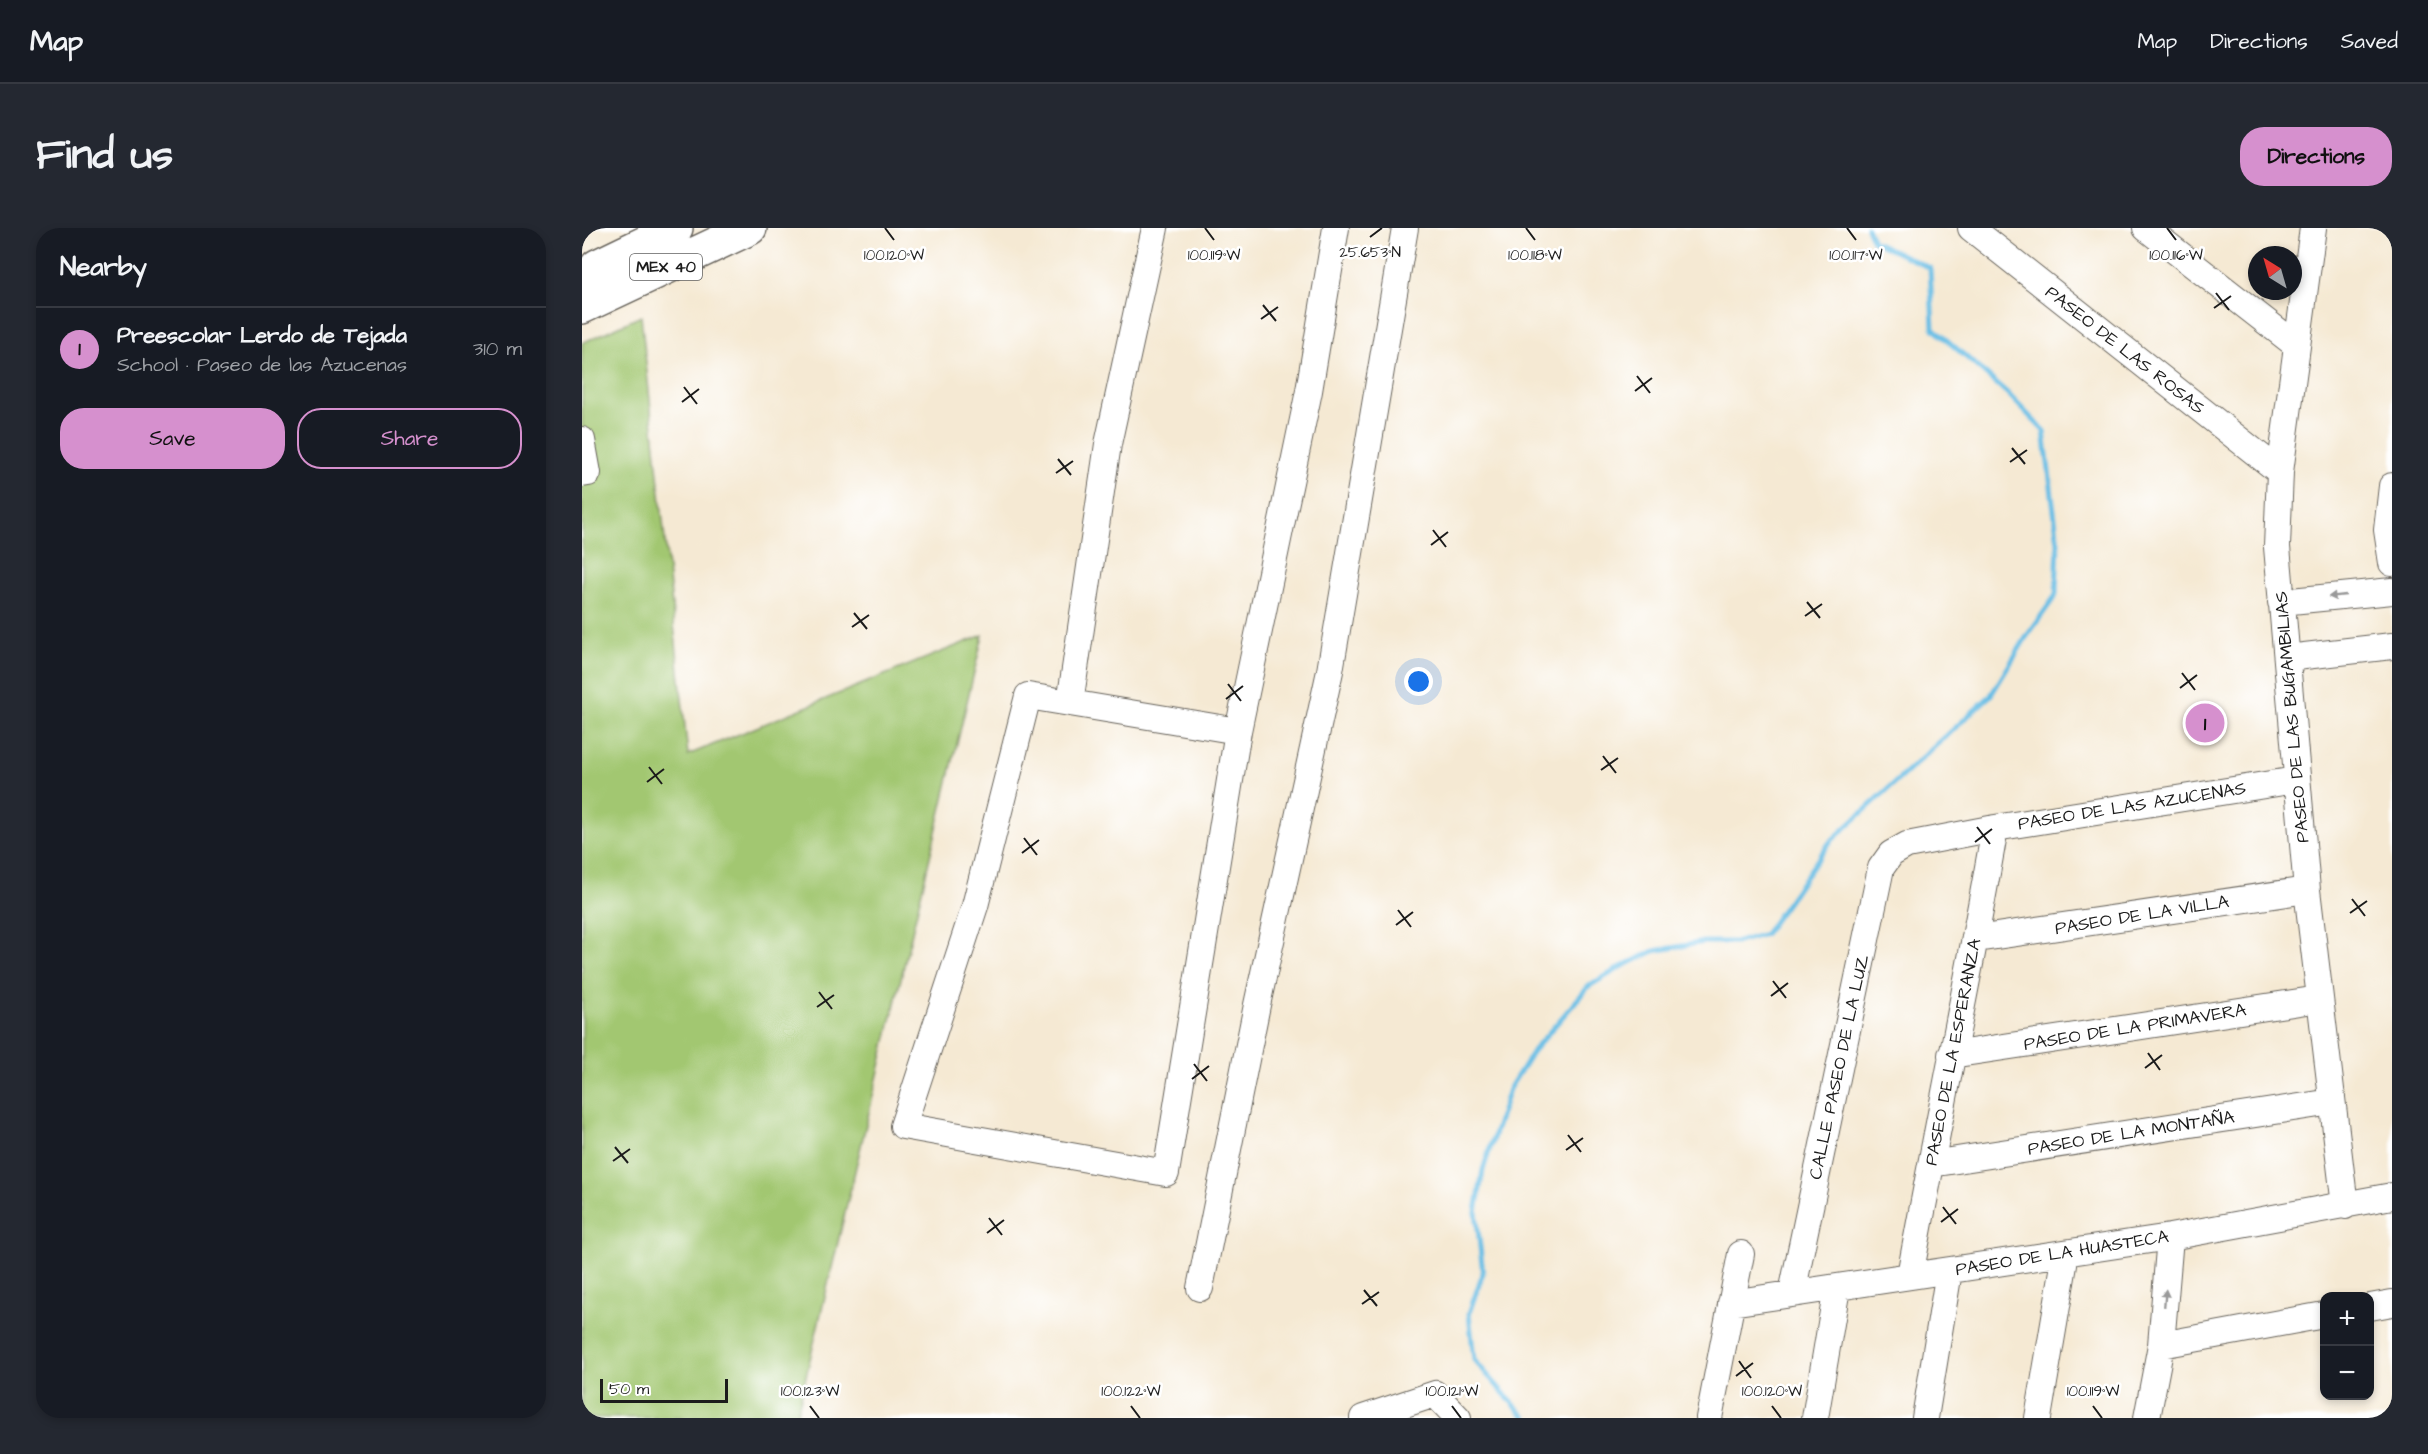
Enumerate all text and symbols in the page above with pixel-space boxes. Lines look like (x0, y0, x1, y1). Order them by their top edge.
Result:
text: Map (30, 22, 83, 61)
text: Map (2137, 27, 2177, 56)
text: Directions (2210, 27, 2308, 56)
text: Saved (2341, 27, 2398, 56)
text: Find us (36, 127, 173, 185)
button: Directions (2240, 127, 2392, 186)
text: 25.653°N (1339, 242, 1401, 263)
text: 100.120°W (864, 245, 924, 266)
text: 100.119°W (1188, 245, 1240, 266)
text: 100.118°W (1508, 245, 1562, 266)
text: 100.117°W (1829, 245, 1883, 266)
text: 100.116°W (2149, 245, 2203, 266)
north arrow (2248, 246, 2302, 300)
text: Nearby (60, 249, 147, 285)
road number: MEX 40 (630, 254, 702, 280)
street label: PASEO DE LAS ROSAS (2040, 280, 2210, 420)
text: Preescolar Lerdo de Tejada (117, 320, 407, 351)
text: 1 (78, 335, 81, 363)
text: 310 m (473, 335, 522, 363)
text: School · Paseo de las Azucenas (117, 351, 407, 379)
button: Save (60, 408, 285, 469)
button: Share (297, 408, 522, 469)
street label: PASEO DE LAS BUGAMBILIAS (2269, 590, 2315, 844)
one-way arrow (2327, 591, 2346, 601)
your location (1404, 667, 1433, 696)
pin: 1 (2186, 700, 2224, 746)
street label: PASEO DE LAS AZUCENAS (2016, 776, 2248, 836)
street label: PASEO DE LA VILLA (2053, 889, 2231, 941)
street label: PASEO DE LA ESPERANZA (1919, 936, 1987, 1168)
street label: CALLE PASEO DE LA LUZ (1803, 952, 1875, 1182)
street label: PASEO DE LA PRIMAVERA (2022, 997, 2249, 1057)
street label: PASEO DE LA MONTAÑA (2026, 1104, 2237, 1162)
street label: PASEO DE LA HUASTECA (1954, 1224, 2171, 1282)
one-way arrow (2160, 1288, 2170, 1307)
map controls (2320, 1292, 2374, 1400)
button: + (2320, 1292, 2374, 1346)
button: − (2320, 1346, 2374, 1400)
scale bar (600, 1376, 728, 1404)
text: 50 m (609, 1378, 649, 1400)
text: 100.123°W (781, 1381, 839, 1402)
text: 100.122°W (1101, 1381, 1161, 1402)
text: 100.121°W (1426, 1381, 1478, 1402)
text: 100.120°W (1742, 1381, 1802, 1402)
text: 100.119°W (2067, 1381, 2119, 1402)

